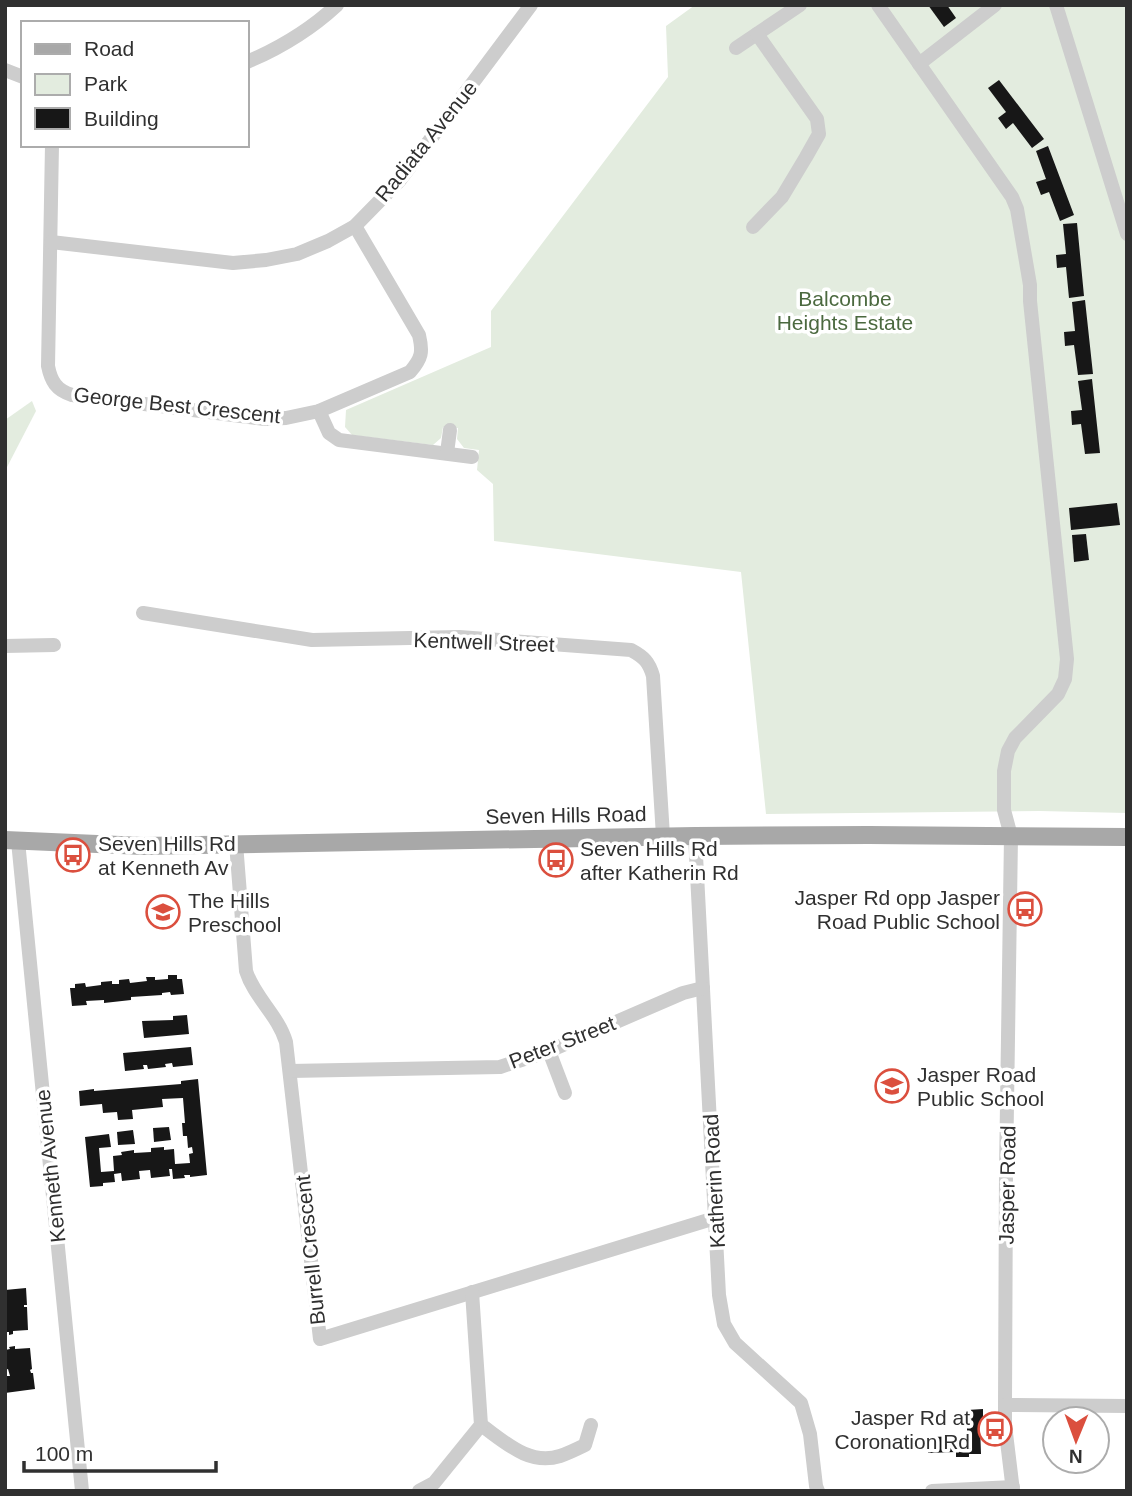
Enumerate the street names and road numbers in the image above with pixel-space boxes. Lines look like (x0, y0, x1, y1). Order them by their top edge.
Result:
street label: Radiata Avenue (371, 76, 481, 206)
street label: George Best Crescent (72, 383, 282, 427)
street label: Kentwell Street (413, 628, 555, 656)
street label: Seven Hills Road (485, 802, 647, 828)
street label: Peter Street (506, 1011, 619, 1073)
street label: Kenneth Avenue (31, 1088, 69, 1244)
street label: Katherin Road (699, 1113, 729, 1249)
street label: Jasper Road (994, 1125, 1020, 1245)
street label: Burrell Crescent (291, 1174, 329, 1326)

